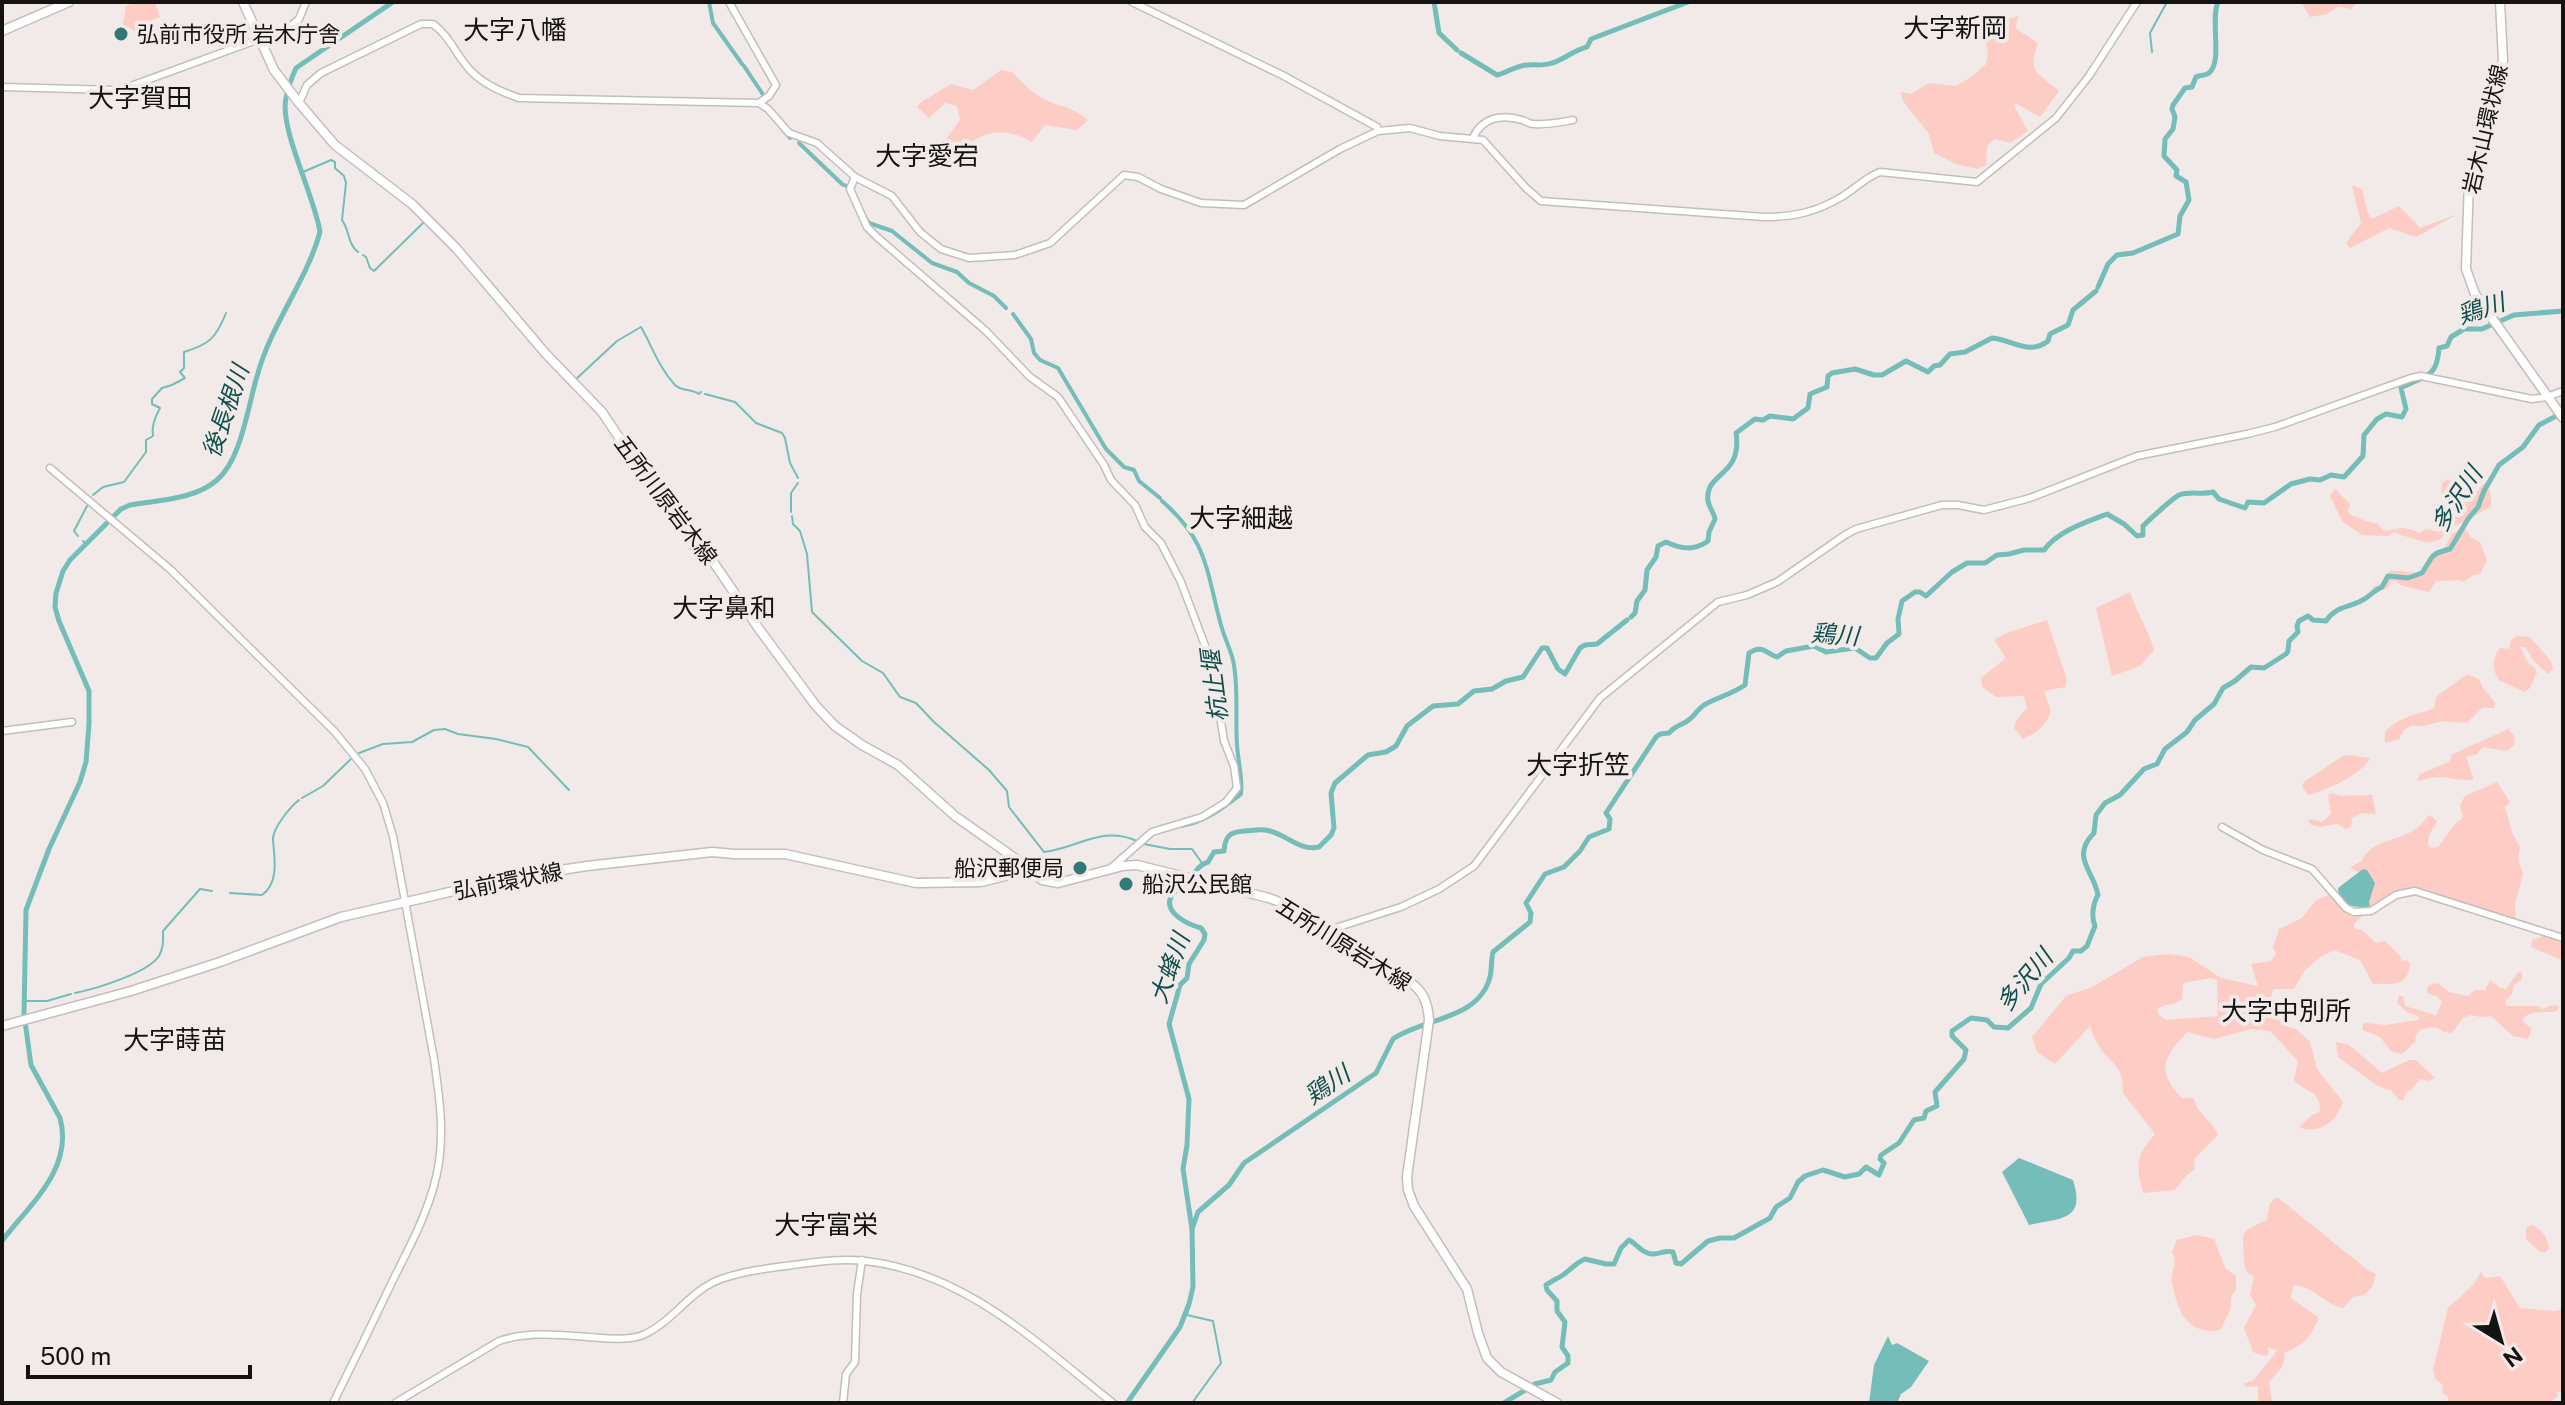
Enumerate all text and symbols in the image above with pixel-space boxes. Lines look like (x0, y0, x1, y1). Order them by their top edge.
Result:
district label: 大字新岡 (1903, 12, 2007, 43)
district label: 大字八幡 (463, 14, 567, 45)
place label: 弘前市役所 岩木庁舎 (137, 21, 340, 47)
marker: 弘前市役所 岩木庁舎 (112, 25, 130, 43)
street label: 岩木山環状線 (2457, 62, 2513, 196)
district label: 大字賀田 (88, 82, 192, 113)
district label: 大字愛宕 (875, 140, 979, 171)
water label: 鶏川 (2454, 286, 2511, 329)
water label: 後長根川 (196, 358, 255, 461)
street label: 五所川原岩木線 (609, 431, 723, 569)
water label: 多沢川 (2425, 459, 2489, 537)
district label: 大字細越 (1189, 502, 1293, 533)
district label: 大字鼻和 (672, 592, 776, 623)
water label: 鶏川 (1810, 618, 1863, 650)
water label: 杭止堰 (1195, 645, 1232, 723)
district label: 大字折笠 (1526, 749, 1630, 780)
place label: 船沢郵便局 (954, 855, 1064, 881)
street label: 弘前環状線 (452, 858, 564, 904)
marker: 船沢郵便局 (1071, 859, 1089, 877)
place label: 船沢公民館 (1142, 871, 1252, 897)
marker: 船沢公民館 (1117, 875, 1135, 893)
street label: 五所川原岩木線 (1272, 892, 1416, 996)
water label: 大蜂川 (1144, 927, 1195, 1007)
water label: 多沢川 (1990, 941, 2060, 1017)
district label: 大字中別所 (2221, 995, 2351, 1026)
district label: 大字蒔苗 (123, 1024, 227, 1055)
water label: 鶏川 (1299, 1057, 1357, 1109)
district label: 大字富栄 (774, 1209, 878, 1240)
north arrow (2461, 1301, 2541, 1381)
scale bar (28, 1329, 250, 1379)
text: N (2498, 1341, 2528, 1373)
text: 500 m (40, 1342, 111, 1370)

